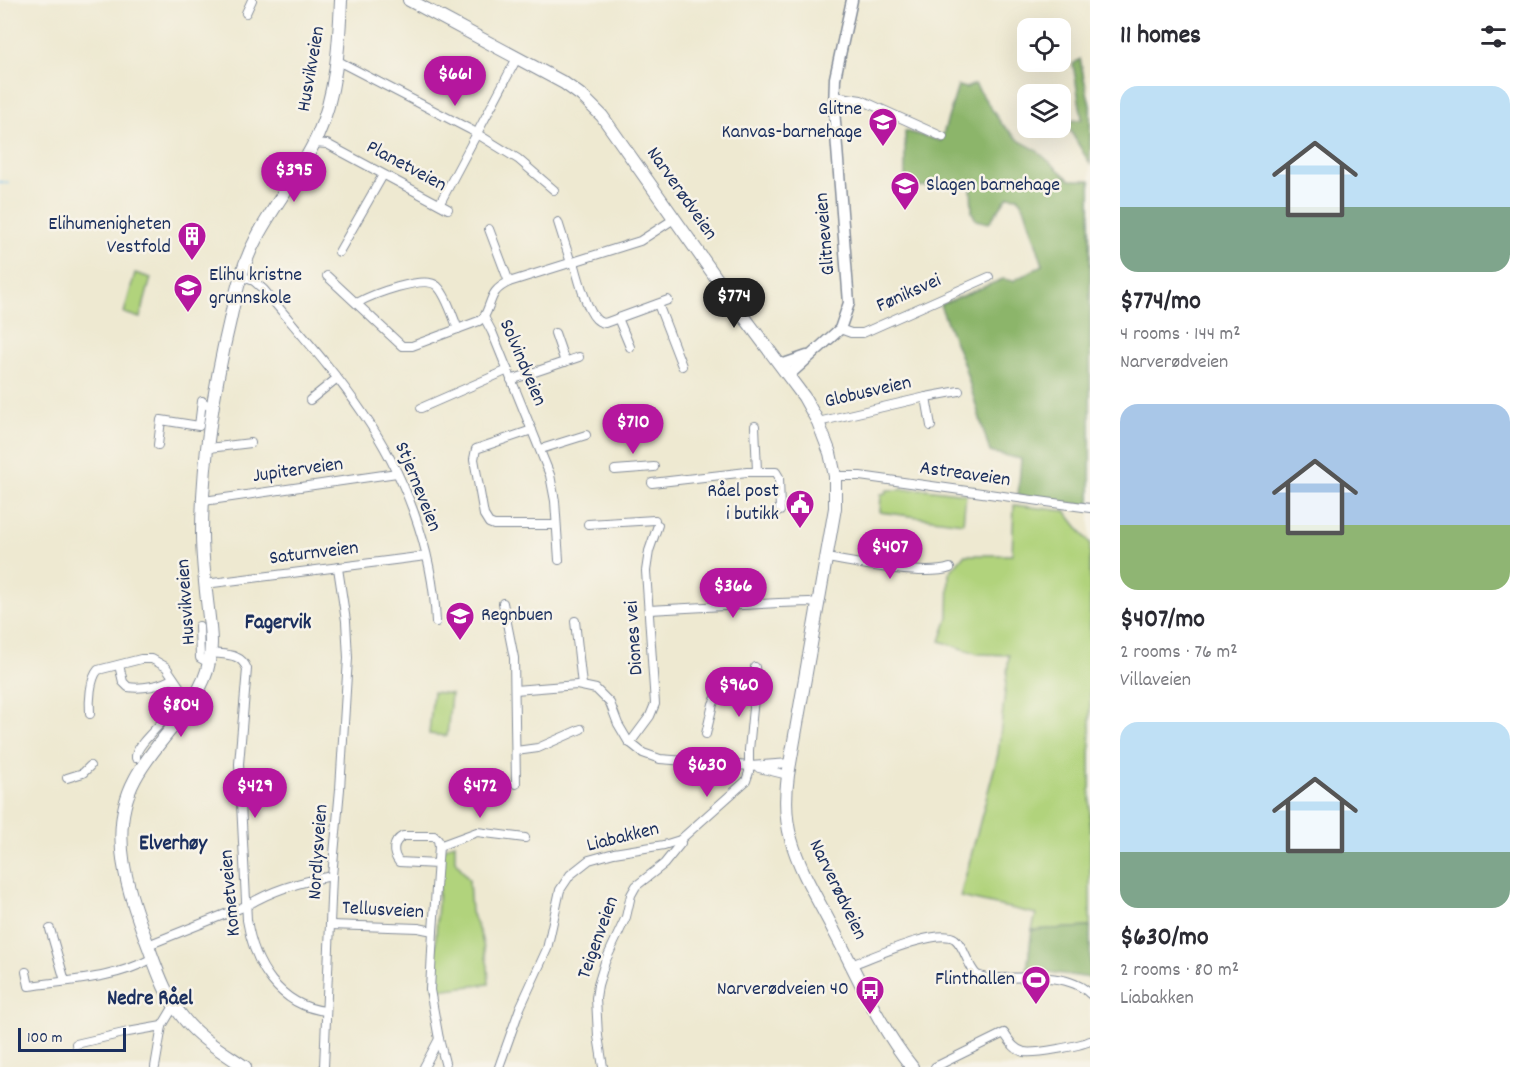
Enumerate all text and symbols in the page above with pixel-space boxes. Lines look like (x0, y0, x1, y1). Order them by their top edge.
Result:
map controls (1017, 18, 1071, 138)
button: locate (1017, 18, 1071, 72)
text: 11 homes (1120, 18, 1201, 55)
icon: filters (1477, 20, 1510, 53)
street label: Husvikveien (291, 24, 333, 114)
pin: $661 (419, 56, 491, 107)
text: $661 (438, 61, 472, 89)
button: layers (1017, 84, 1071, 138)
place label: Glitne Kanvas-barnehage (722, 96, 862, 147)
school or university icon: Glitne Kanvas-barnehage (867, 106, 899, 148)
icon: home (1261, 125, 1369, 233)
street label: Planetveien (361, 134, 451, 200)
street label: Narverødveien (638, 142, 724, 246)
pin: $395 (258, 152, 330, 203)
text: $395 (275, 157, 313, 185)
school or university icon: Slagen barnehage (889, 170, 921, 212)
place label: Slagen barnehage (926, 172, 1060, 200)
street label: Glitneveien (808, 192, 844, 276)
place label: Elihumenigheten Vestfold (48, 211, 171, 262)
building icon: Elihumenigheten Vestfold (176, 220, 208, 262)
place label: Elihu kristne grunnskole (209, 262, 302, 313)
street label: Føniksvei (872, 267, 946, 321)
school or university icon: Elihu kristne grunnskole (172, 272, 204, 314)
pin: $774 (698, 278, 770, 329)
text: $774 (717, 283, 751, 311)
text: $774/mo (1120, 284, 1201, 321)
street label: Solvindveien (491, 315, 553, 411)
text: 4 rooms · 144 m² (1120, 321, 1241, 349)
text: Narverødveien (1120, 349, 1228, 377)
street label: Globusveien (822, 369, 914, 417)
pin: $710 (597, 404, 669, 455)
text: $710 (616, 409, 650, 437)
street label: Stjerneveien (386, 438, 448, 536)
icon: home (1261, 443, 1369, 551)
street label: Jupiterveien (251, 451, 345, 491)
street label: Astreaveien (918, 455, 1012, 495)
place label: Råel post i butikk (707, 478, 779, 529)
public building icon: Råel post i butikk (784, 488, 816, 530)
pin: $407 (854, 529, 926, 580)
text: $407 (872, 534, 909, 562)
street label: Saturnveien (268, 535, 360, 573)
street label: Husvikveien (170, 558, 204, 646)
pin: $366 (697, 568, 769, 619)
text: $366 (714, 573, 752, 601)
street label: Diones vei (618, 599, 652, 676)
school or university icon: Regnbuen (444, 600, 476, 642)
place label: Regnbuen (481, 602, 553, 630)
text: $407/mo (1120, 602, 1205, 639)
district label: Fagervik (245, 609, 312, 639)
text: 2 rooms · 76 m² (1120, 639, 1238, 667)
pin: $960 (703, 667, 775, 718)
text: Villaveien (1120, 667, 1191, 695)
text: $960 (719, 672, 759, 700)
pin: $804 (145, 687, 217, 738)
text: $804 (162, 692, 200, 720)
pin: $630 (671, 747, 743, 798)
text: $630 (687, 752, 727, 780)
icon: home (1261, 761, 1369, 869)
pin: $429 (219, 768, 291, 819)
pin: $472 (444, 768, 516, 819)
text: $429 (237, 773, 273, 801)
text: $472 (463, 773, 497, 801)
street label: Nordlysveien (302, 803, 336, 901)
street label: Liabakken (584, 816, 662, 860)
district label: Elverhøy (139, 830, 208, 860)
street label: Narverødveien (801, 835, 873, 945)
street label: Kometveien (213, 848, 249, 938)
street label: Teigenveien (571, 893, 627, 983)
street label: Tellusveien (341, 895, 425, 927)
text: $630/mo (1120, 920, 1208, 957)
text: 2 rooms · 80 m² (1120, 957, 1239, 985)
sports icon: Flinthallen (1020, 964, 1052, 1006)
place label: Flinthallen (935, 966, 1015, 994)
bus stop icon: Narverødveien 40 (854, 974, 886, 1016)
place label: Narverødveien 40 (717, 976, 849, 1004)
district label: Nedre Råel (107, 985, 194, 1015)
text: Liabakken (1120, 985, 1194, 1013)
scale bar (18, 1025, 126, 1052)
text: 100 m (27, 1027, 63, 1050)

